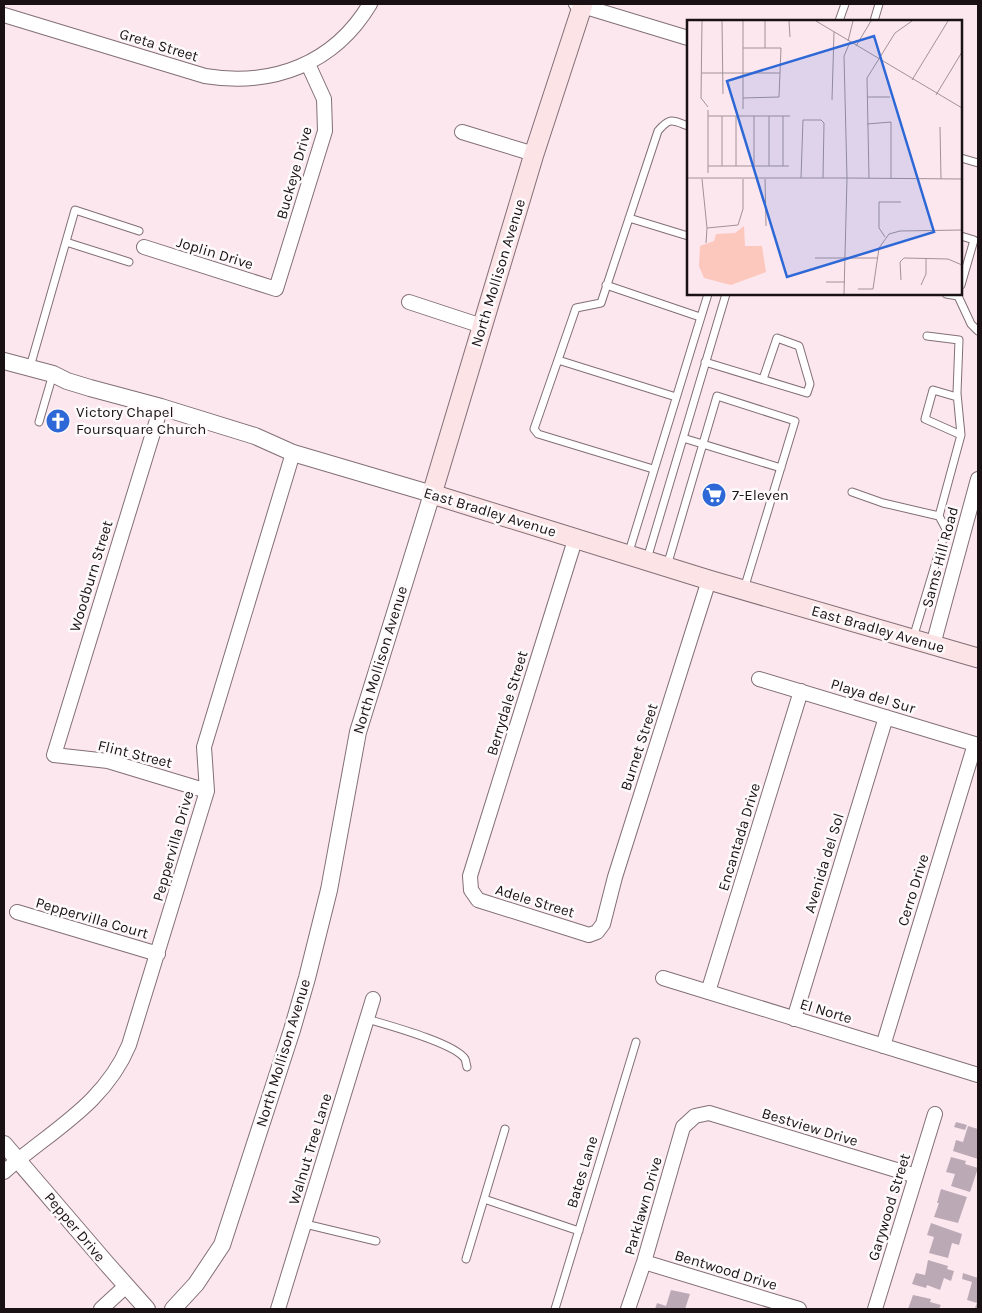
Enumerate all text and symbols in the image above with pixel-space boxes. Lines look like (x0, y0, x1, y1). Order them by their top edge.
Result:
inset map (687, 20, 962, 295)
street label: Greta Street (117, 24, 201, 66)
street label: Buckeye Drive (272, 125, 316, 221)
street label: North Mollison Avenue (467, 197, 529, 349)
street label: Joplin Drive (174, 233, 256, 273)
place label: Victory Chapel Foursquare Church (76, 403, 206, 438)
church icon: Victory Chapel Foursquare Church (45, 408, 71, 434)
supermarket icon: 7-Eleven (701, 482, 727, 508)
street label: East Bradley Avenue (422, 483, 558, 541)
place label: 7-Eleven (732, 486, 789, 504)
street label: Sams Hill Road (918, 505, 962, 609)
street label: Woodburn Street (66, 518, 117, 634)
street label: North Mollison Avenue (349, 584, 411, 736)
street label: East Bradley Avenue (809, 601, 947, 657)
street label: Berrydale Street (483, 648, 532, 758)
street label: Playa del Sur (829, 675, 918, 718)
street label: Burnet Street (616, 701, 662, 793)
street label: Flint Street (96, 736, 174, 772)
street label: Encantada Drive (714, 781, 764, 893)
street label: Peppervilla Drive (149, 789, 197, 903)
street label: Avenida del Sol (800, 811, 848, 915)
street label: Cerro Drive (893, 852, 933, 928)
street label: Adele Street (493, 880, 577, 922)
street label: Peppervilla Court (34, 893, 151, 943)
street label: North Mollison Avenue (252, 977, 314, 1129)
street label: El Norte (798, 995, 854, 1027)
street label: Walnut Tree Lane (284, 1091, 336, 1207)
street label: Bestview Drive (760, 1104, 860, 1150)
street label: Bates Lane (563, 1134, 601, 1210)
street label: Garywood Street (864, 1151, 914, 1263)
street label: Parklawn Drive (620, 1155, 666, 1257)
street label: Pepper Drive (41, 1189, 109, 1265)
street label: Bentwood Drive (672, 1246, 780, 1294)

